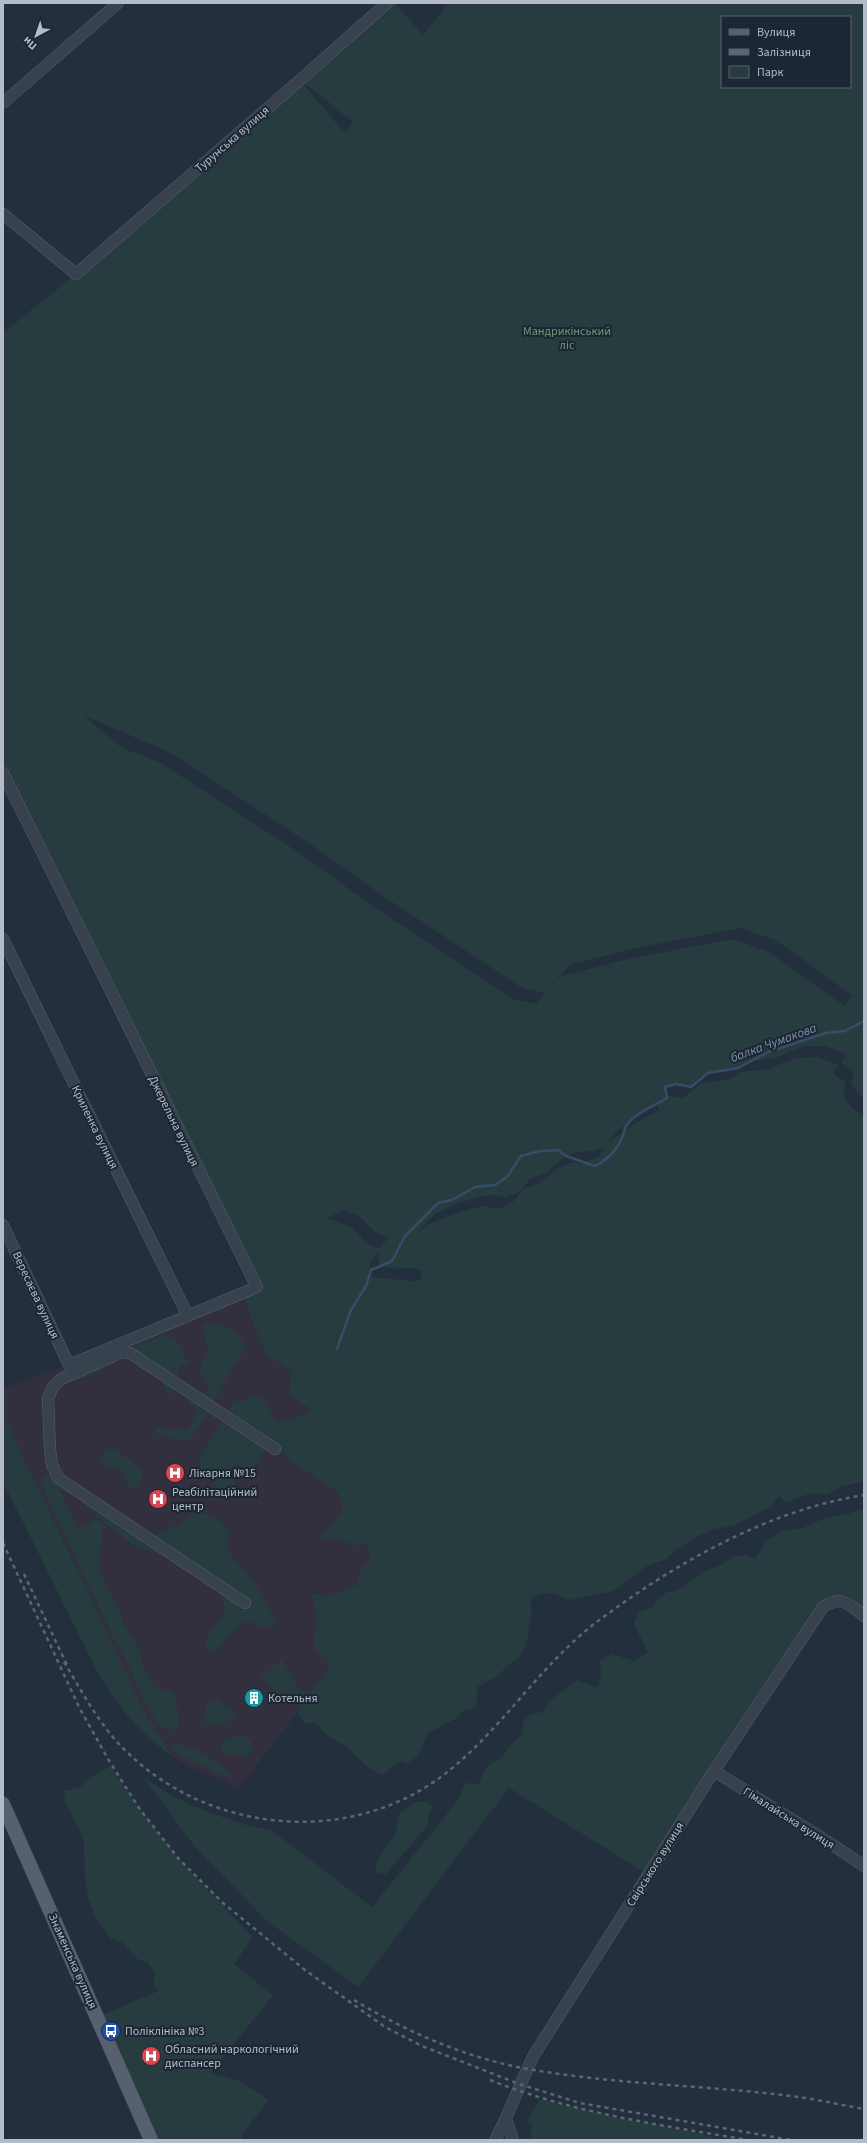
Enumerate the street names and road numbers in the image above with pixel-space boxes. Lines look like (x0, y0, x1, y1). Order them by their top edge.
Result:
street label: Турунська вулиця (191, 102, 273, 177)
street label: Джерельна вулиця (144, 1073, 203, 1170)
street label: Криленка вулиця (67, 1082, 122, 1172)
street label: Вересаєва вулиця (8, 1249, 63, 1342)
street label: Гімалайська вулиця (740, 1783, 838, 1853)
street label: Свірського вулиця (622, 1819, 688, 1910)
street label: Знаменська вулиця (44, 1911, 101, 2012)

